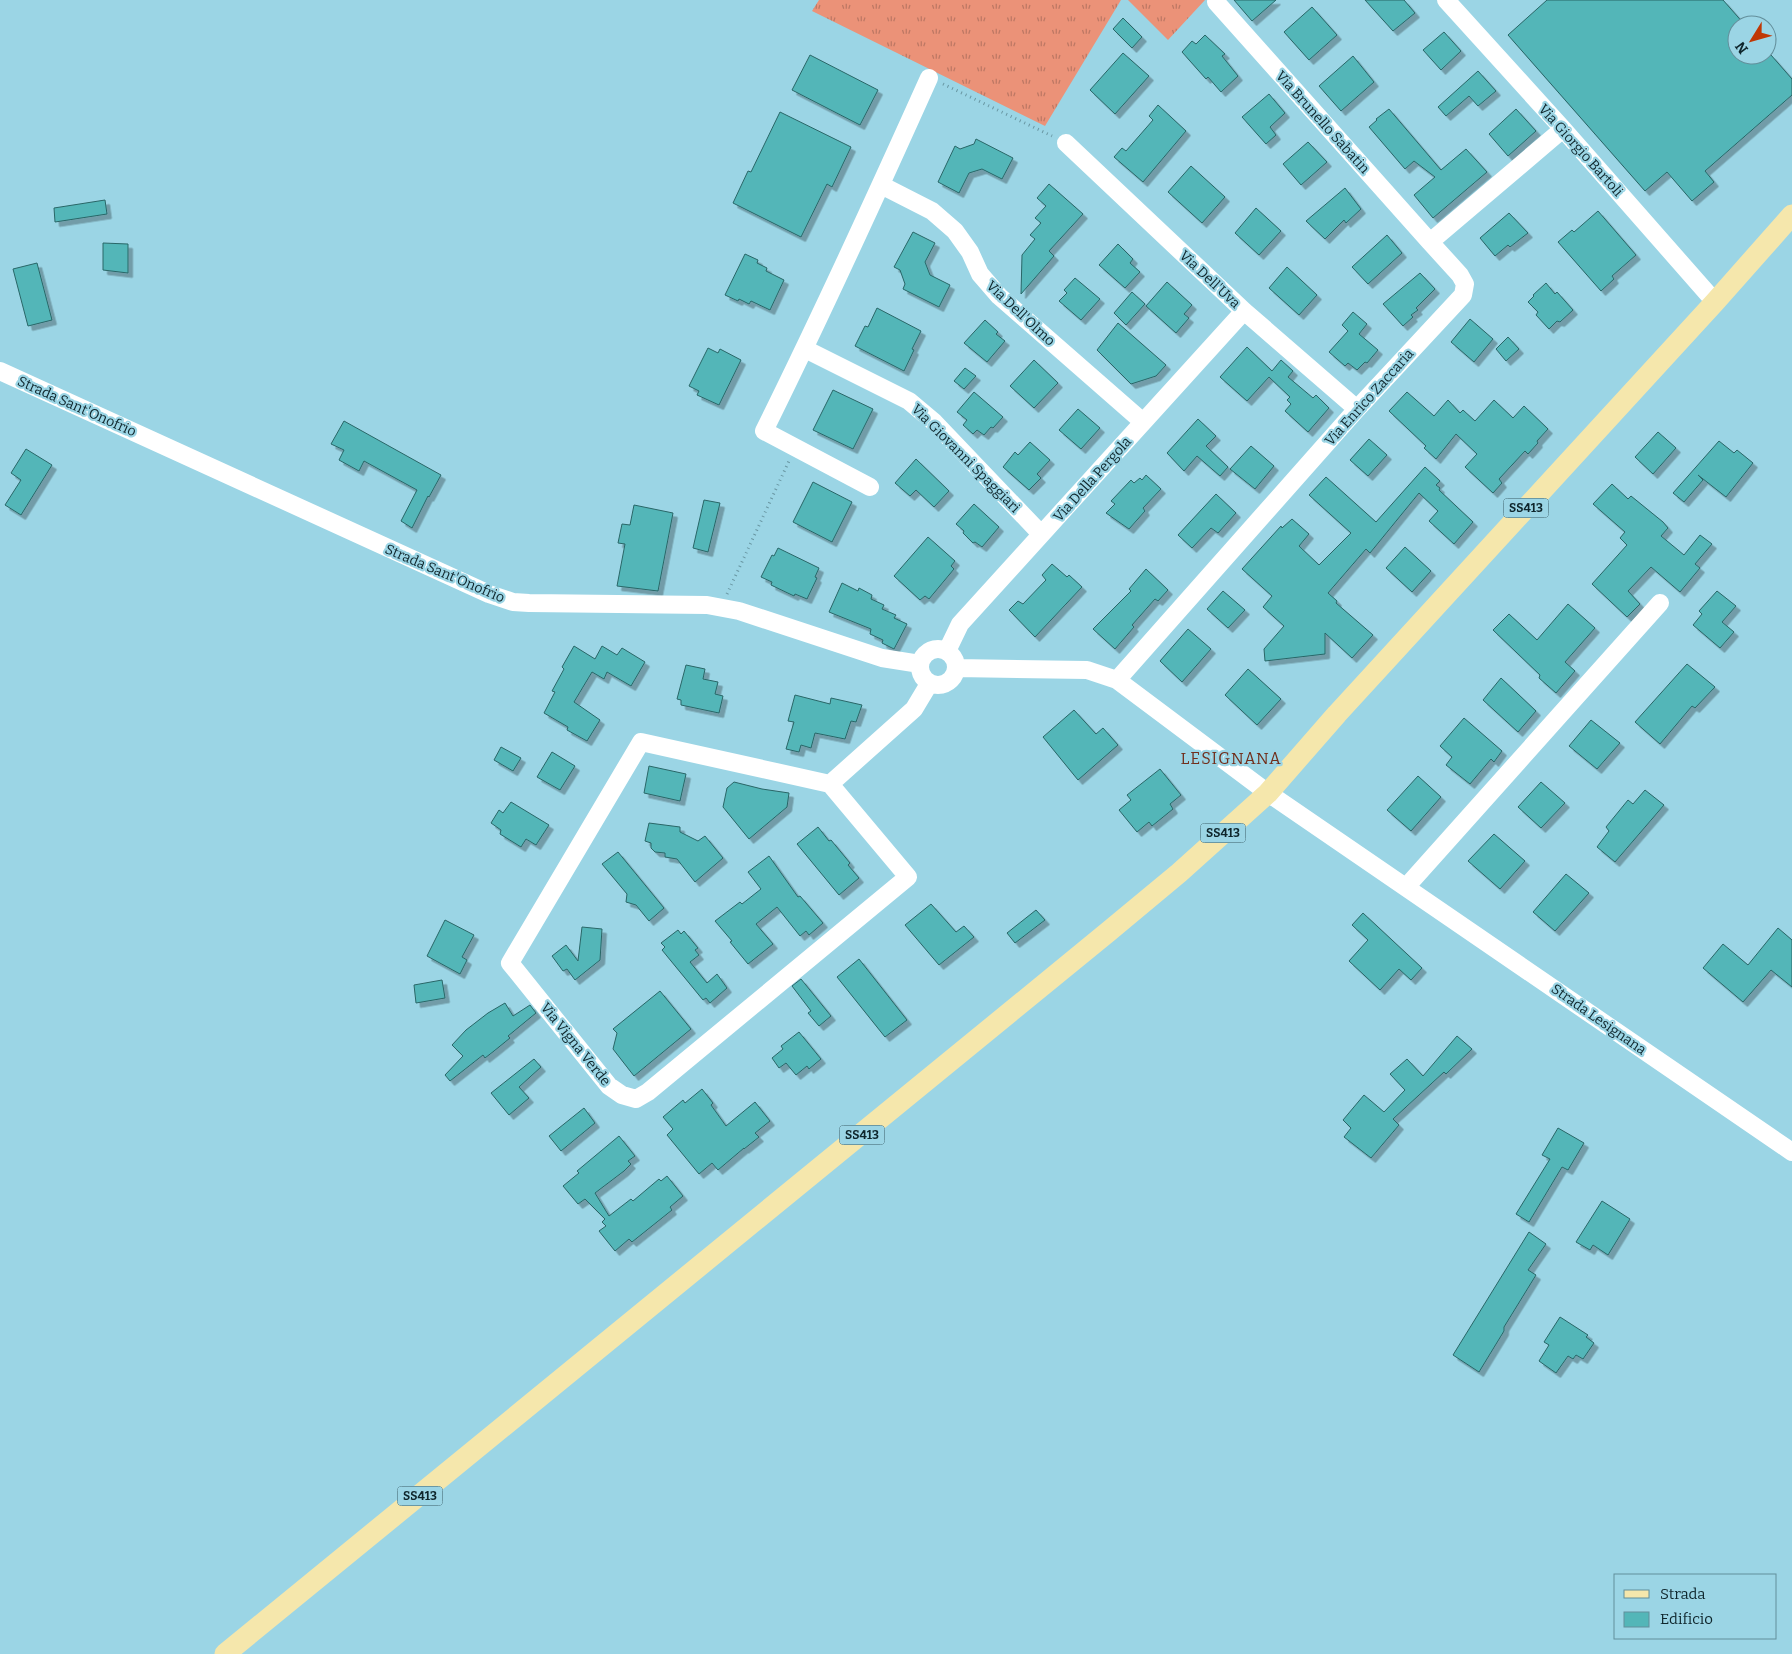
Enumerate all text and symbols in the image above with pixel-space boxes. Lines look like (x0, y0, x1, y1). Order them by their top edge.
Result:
north arrow (1727, 15, 1777, 65)
text: N (1732, 38, 1752, 57)
street label: Via Brunello Sabatin (1272, 68, 1373, 177)
street label: Via Giorgio Bartoli (1535, 101, 1627, 200)
street label: Via Dell'Uva (1176, 247, 1244, 312)
street label: Via Dell'Olmo (983, 277, 1058, 349)
street label: Via Enrico Zaccaria (1321, 345, 1418, 449)
street label: Strada Sant'Onofrio (15, 373, 139, 440)
street label: Via Giovanni Spaggiari (908, 401, 1023, 516)
street label: Via Della Pergola (1050, 433, 1135, 525)
road number: SS413 (1504, 498, 1548, 518)
street label: Strada Sant'Onofrio (382, 541, 507, 606)
district label: LESIGNANA (1180, 749, 1282, 768)
road number: SS413 (1200, 824, 1246, 842)
street label: Strada Lesignana (1548, 980, 1650, 1059)
street label: Via Vigna Verde (537, 999, 614, 1089)
road number: SS413 (840, 1126, 884, 1144)
road number: SS413 (398, 1486, 442, 1505)
legend (1614, 1574, 1777, 1639)
text: Strada (1660, 1585, 1706, 1603)
text: Edificio (1660, 1610, 1713, 1628)

